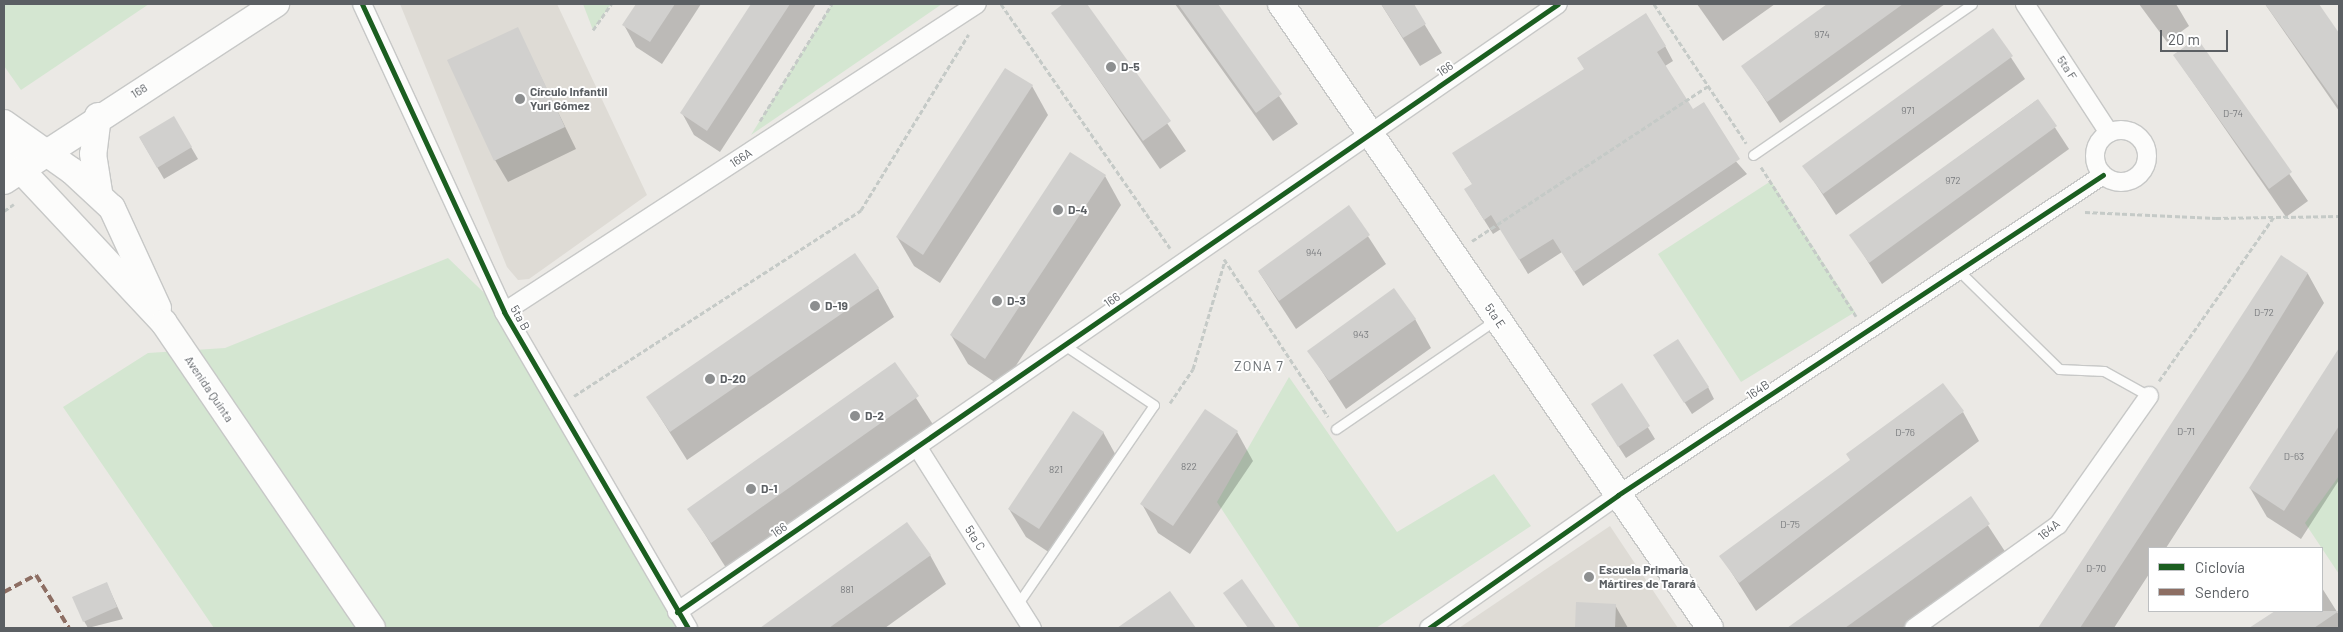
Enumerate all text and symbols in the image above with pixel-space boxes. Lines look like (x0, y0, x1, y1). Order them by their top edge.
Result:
scale bar (2163, 20, 2230, 52)
house number: 974 (1814, 29, 1830, 41)
text: 20 m (2168, 30, 2200, 48)
street label: 5ta F (2054, 53, 2080, 83)
street label: 166 (1434, 58, 1456, 80)
place label: D-5 (1121, 60, 1140, 74)
marker: D-5 (1105, 61, 1117, 73)
street label: 168 (128, 80, 150, 102)
place label: Círculo Infantil Yuri Gómez (530, 85, 607, 113)
marker: Círculo Infantil Yuri Gómez (514, 93, 526, 105)
house number: 971 (1901, 105, 1915, 117)
house number: D-74 (2223, 108, 2243, 120)
street label: 166A (727, 145, 755, 171)
house number: 972 (1945, 175, 1961, 187)
place label: D-4 (1068, 203, 1088, 217)
marker: D-4 (1052, 204, 1064, 216)
house number: 944 (1306, 247, 1322, 259)
street label: 166 (1101, 289, 1123, 311)
place label: D-3 (1007, 294, 1026, 308)
marker: D-3 (991, 295, 1003, 307)
place label: D-19 (825, 299, 848, 313)
marker: D-19 (809, 300, 821, 312)
street label: 5ta E (1482, 301, 1508, 331)
street label: 5ta B (507, 303, 533, 333)
house number: D-72 (2254, 307, 2274, 319)
house number: 943 (1353, 329, 1369, 341)
street label: Avenida Quinta (182, 353, 236, 425)
district label: ZONA 7 (1233, 358, 1285, 374)
place label: D-20 (720, 372, 746, 386)
marker: D-20 (704, 373, 716, 385)
street label: 164B (1744, 377, 1772, 403)
place label: D-2 (865, 409, 884, 423)
marker: D-2 (849, 410, 861, 422)
house number: D-71 (2177, 426, 2195, 438)
house number: D-76 (1895, 427, 1915, 439)
house number: D-63 (2284, 451, 2304, 463)
house number: 822 (1181, 461, 1197, 473)
house number: 821 (1049, 464, 1063, 476)
place label: D-1 (761, 482, 778, 496)
marker: D-1 (745, 483, 757, 495)
street label: 164A (2035, 517, 2063, 543)
street label: 166 (768, 519, 790, 541)
house number: D-75 (1780, 519, 1800, 531)
street label: 5ta C (962, 523, 988, 553)
legend (2148, 547, 2323, 612)
text: Ciclovía (2195, 558, 2245, 576)
place label: Escuela Primaria Mártires de Tarará (1599, 563, 1696, 591)
house number: D-70 (2086, 563, 2106, 575)
marker: Escuela Primaria Mártires de Tarará (1583, 571, 1595, 583)
text: Sendero (2195, 583, 2249, 601)
house number: 881 (840, 584, 854, 596)

